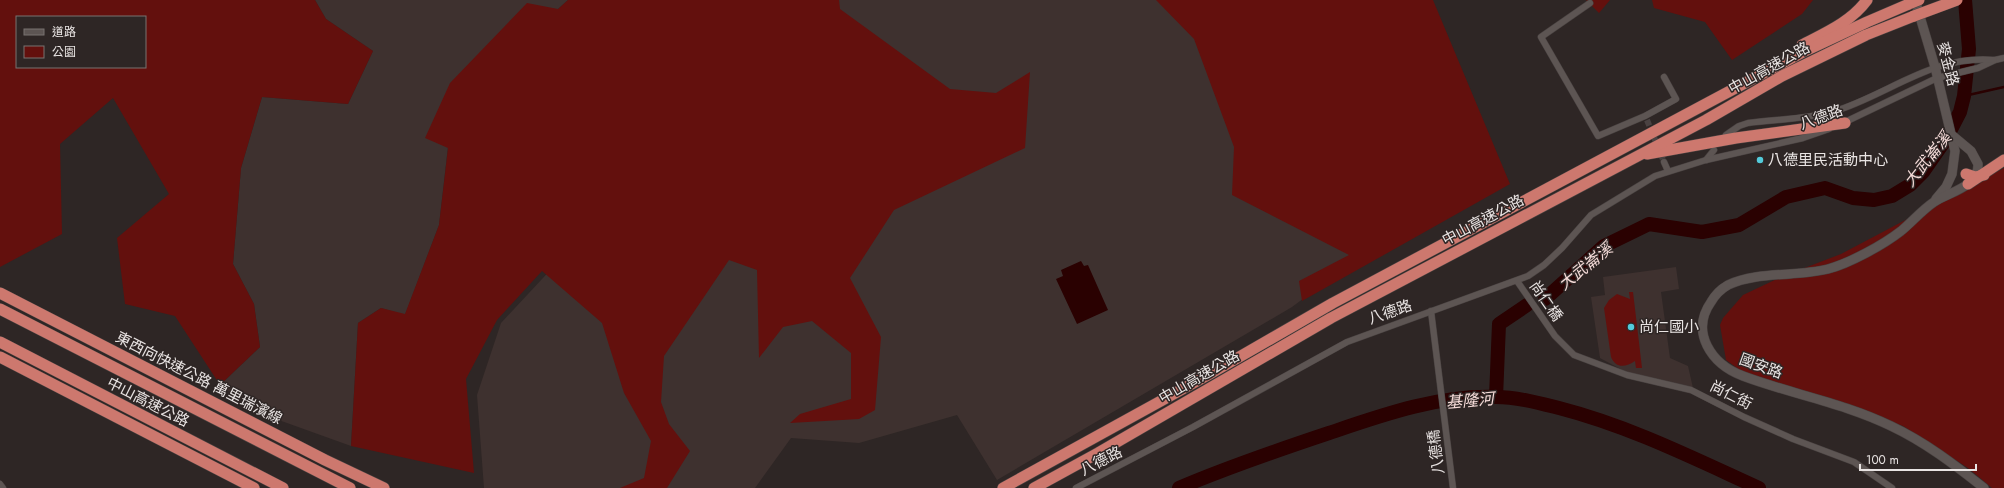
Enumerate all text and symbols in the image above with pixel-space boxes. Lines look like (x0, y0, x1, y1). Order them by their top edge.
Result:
legend (16, 16, 146, 68)
text: 道路 (52, 23, 76, 41)
street label: 中山高速公路 (1724, 37, 1814, 99)
street label: 麥金路 (1932, 39, 1964, 89)
text: 公園 (52, 43, 76, 61)
street label: 八德路 (1796, 99, 1846, 135)
water label: 大武崙溪 (1898, 126, 1958, 191)
place label: 八德里民活動中心 (1768, 149, 1888, 171)
marker: 八德里民活動中心 (1755, 155, 1765, 165)
street label: 中山高速公路 (1438, 189, 1528, 251)
water label: 大武崙溪 (1553, 236, 1619, 295)
street label: 尚仁橋 (1524, 276, 1568, 326)
street label: 八德路 (1365, 294, 1415, 330)
place label: 尚仁國小 (1639, 316, 1699, 338)
marker: 尚仁國小 (1626, 322, 1636, 332)
street label: 東西向快速公路 萬里瑞濱線 (112, 326, 286, 430)
street label: 中山高速公路 (1155, 345, 1243, 409)
street label: 國安路 (1736, 348, 1786, 384)
street label: 中山高速公路 (103, 372, 193, 432)
street label: 尚仁街 (1706, 375, 1756, 415)
water label: 基隆河 (1445, 387, 1498, 414)
street label: 八德橋 (1422, 428, 1450, 476)
street label: 八德路 (1076, 441, 1126, 481)
scale bar (1860, 446, 1976, 472)
text: 100 m (1866, 451, 1899, 469)

